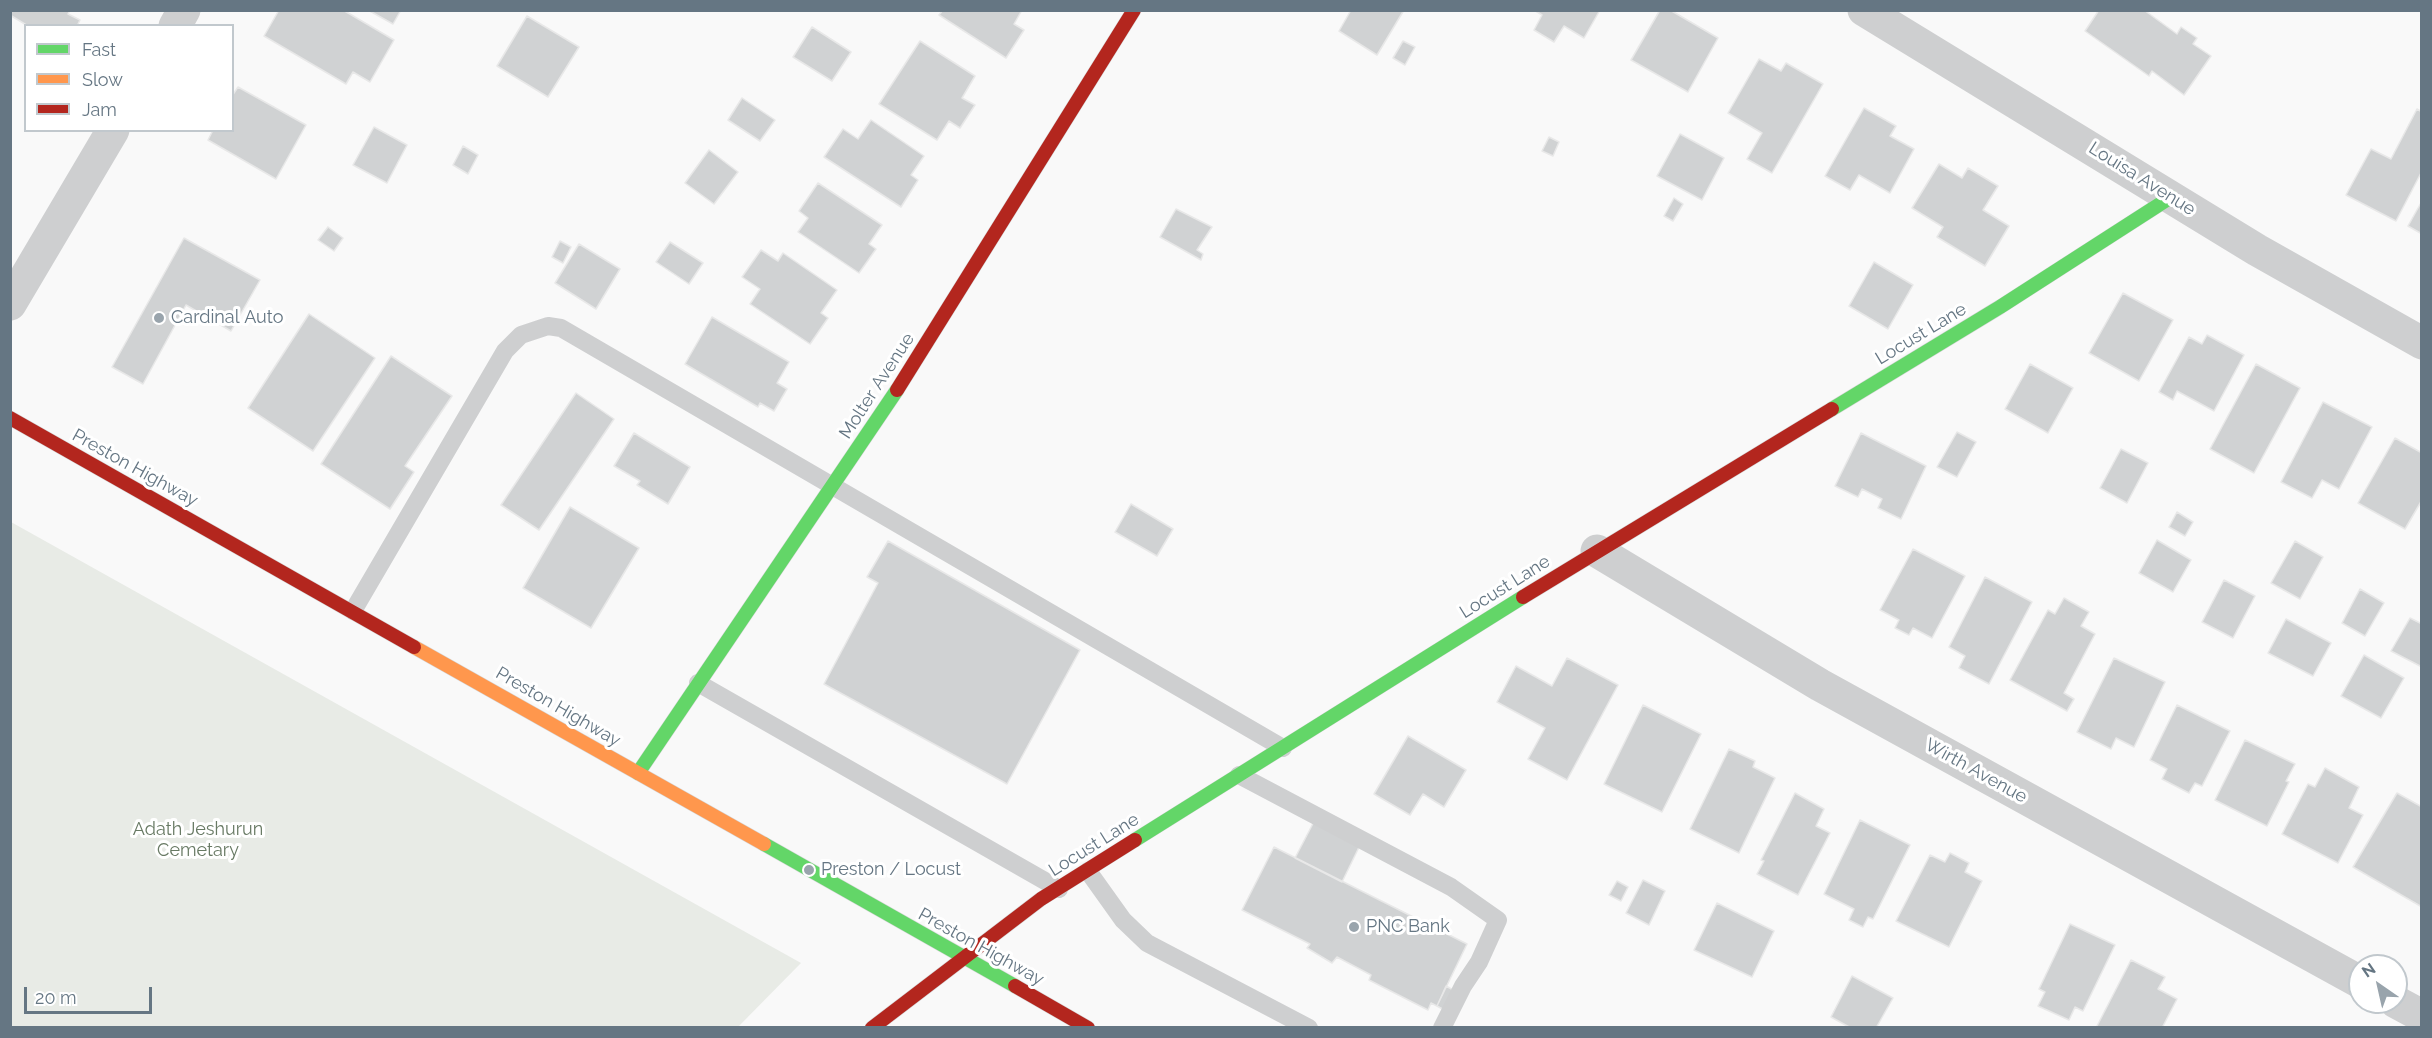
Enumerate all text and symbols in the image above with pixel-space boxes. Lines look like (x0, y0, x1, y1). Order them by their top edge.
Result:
legend (24, 24, 234, 132)
text: Fast (82, 39, 116, 60)
text: Slow (82, 69, 123, 90)
text: Jam (82, 99, 117, 120)
street label: Louisa Avenue (2085, 138, 2199, 220)
street label: Locust Lane (1872, 298, 1970, 370)
place label: Cardinal Auto (171, 307, 283, 329)
marker: Cardinal Auto (152, 311, 166, 325)
street label: Molter Avenue (835, 329, 919, 443)
street label: Preston Highway (68, 425, 202, 511)
street label: Locust Lane (1456, 551, 1554, 623)
street label: Preston Highway (492, 663, 624, 751)
street label: Wirth Avenue (1921, 734, 2031, 808)
street label: Locust Lane (1045, 809, 1143, 881)
park label: Adath Jeshurun Cemetary (133, 819, 263, 862)
place label: Preston / Locust (821, 859, 961, 881)
marker: Preston / Locust (802, 863, 816, 877)
street label: Preston Highway (914, 904, 1048, 990)
place label: PNC Bank (1366, 916, 1450, 938)
marker: PNC Bank (1347, 920, 1361, 934)
north arrow (2348, 954, 2408, 1014)
text: N (2358, 959, 2379, 982)
scale bar (27, 975, 154, 1013)
text: 20 m (35, 987, 77, 1008)

